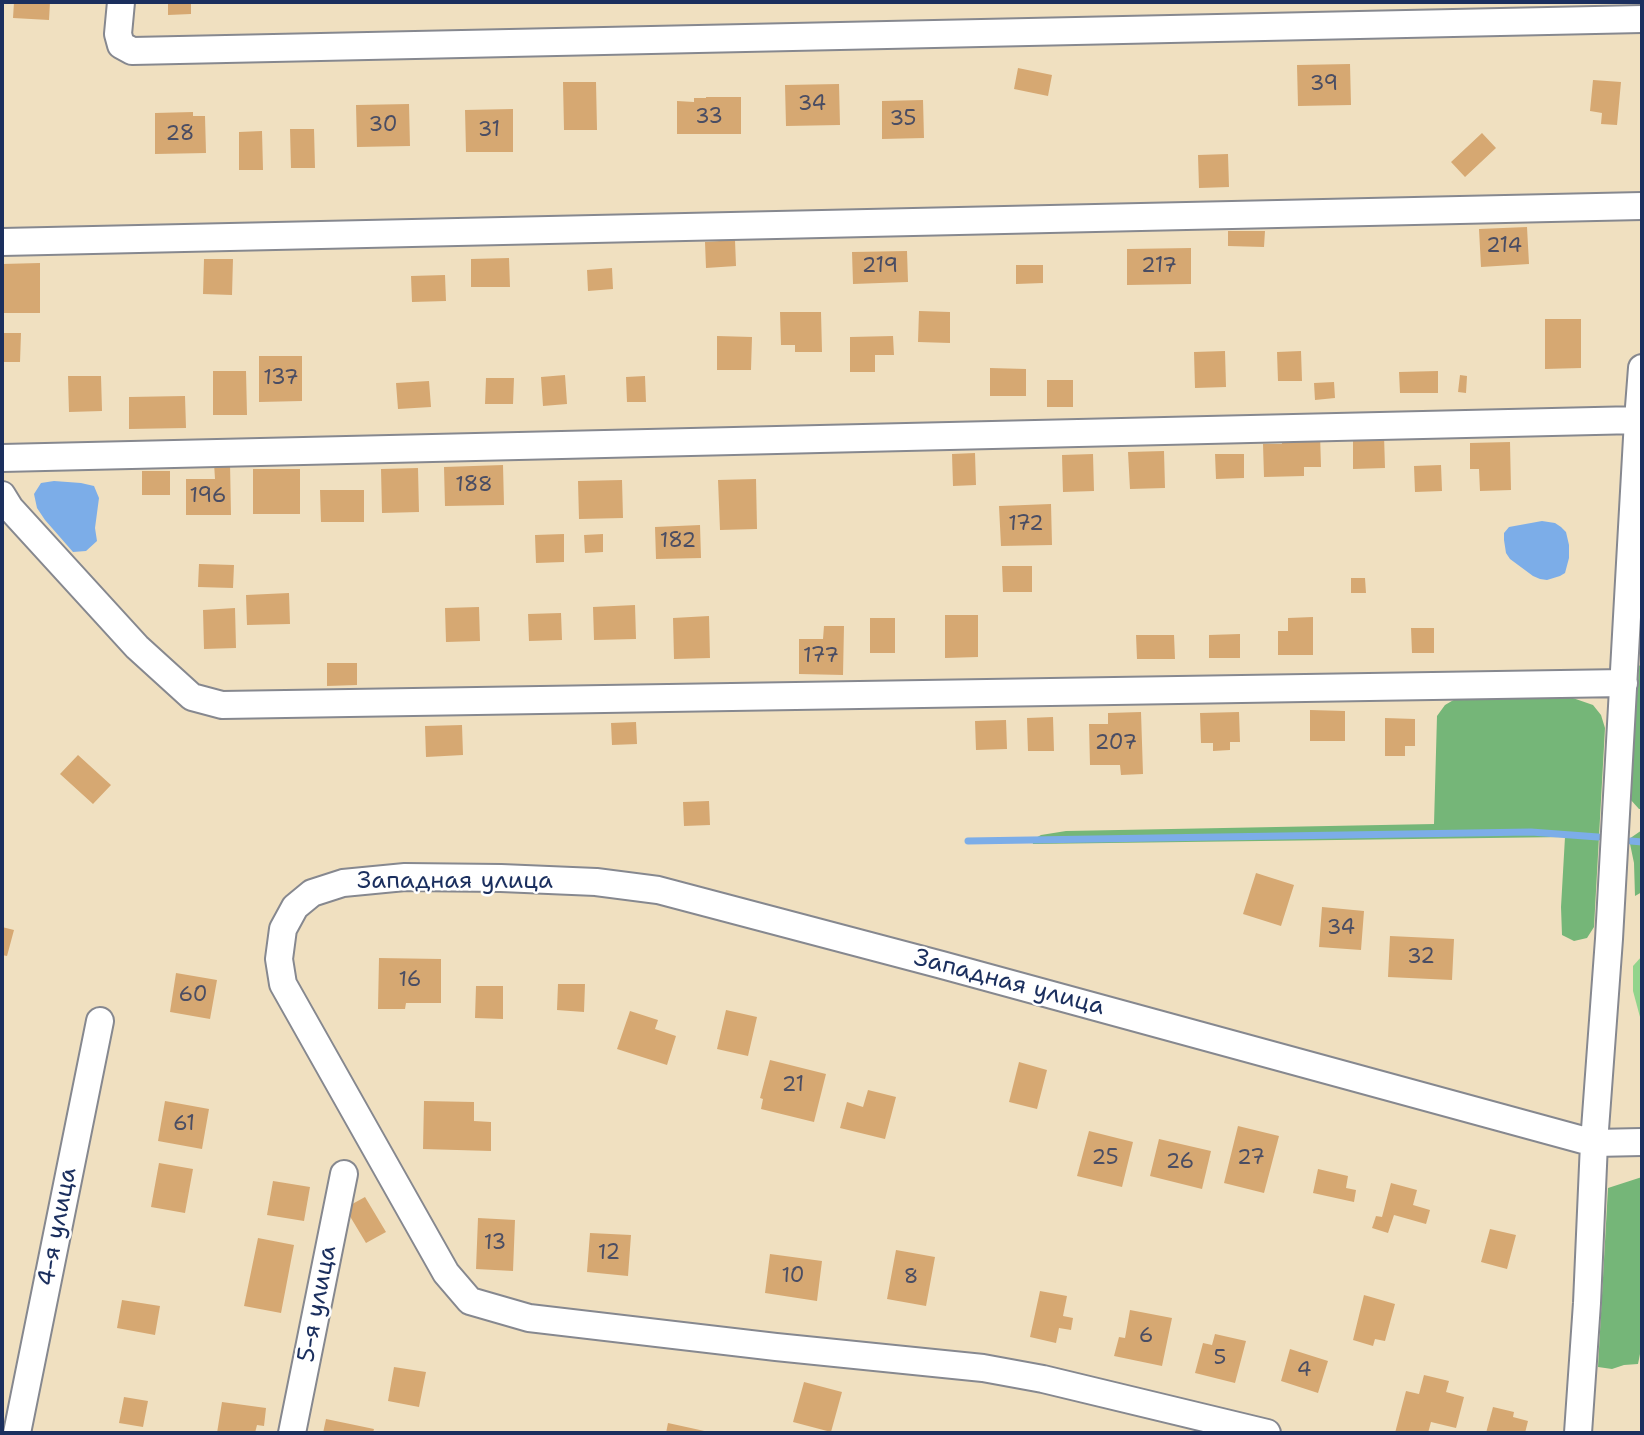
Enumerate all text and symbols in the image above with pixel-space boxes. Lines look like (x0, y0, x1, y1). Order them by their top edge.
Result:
house number: 39 (1310, 72, 1338, 98)
house number: 34 (798, 92, 826, 118)
house number: 33 (695, 105, 723, 131)
house number: 35 (890, 107, 916, 133)
house number: 30 (368, 113, 398, 139)
house number: 31 (478, 118, 500, 144)
house number: 28 (166, 122, 194, 148)
house number: 214 (1486, 234, 1522, 260)
house number: 219 (862, 254, 898, 280)
house number: 217 (1141, 254, 1177, 280)
house number: 137 (263, 366, 299, 392)
house number: 188 (455, 473, 493, 499)
house number: 196 (190, 484, 226, 510)
house number: 172 (1008, 512, 1044, 538)
house number: 182 (660, 529, 696, 555)
house number: 177 (803, 644, 839, 670)
house number: 207 (1095, 731, 1137, 757)
street label: Западная улица (357, 868, 553, 896)
house number: 34 (1327, 916, 1355, 942)
street label: Западная улица (911, 944, 1107, 1022)
house number: 32 (1407, 945, 1435, 971)
house number: 16 (399, 968, 421, 994)
house number: 60 (179, 983, 207, 1009)
house number: 21 (782, 1073, 804, 1099)
house number: 61 (173, 1112, 195, 1138)
house number: 25 (1091, 1146, 1119, 1172)
house number: 27 (1237, 1146, 1265, 1172)
house number: 26 (1166, 1150, 1194, 1176)
street label: 4-я улица (32, 1165, 84, 1289)
house number: 13 (484, 1231, 506, 1257)
house number: 12 (598, 1241, 620, 1267)
street label: 5-я улица (293, 1243, 343, 1365)
house number: 10 (782, 1264, 804, 1290)
house number: 8 (904, 1265, 918, 1291)
house number: 6 (1139, 1324, 1153, 1350)
house number: 5 (1214, 1346, 1226, 1372)
house number: 4 (1297, 1358, 1311, 1384)

